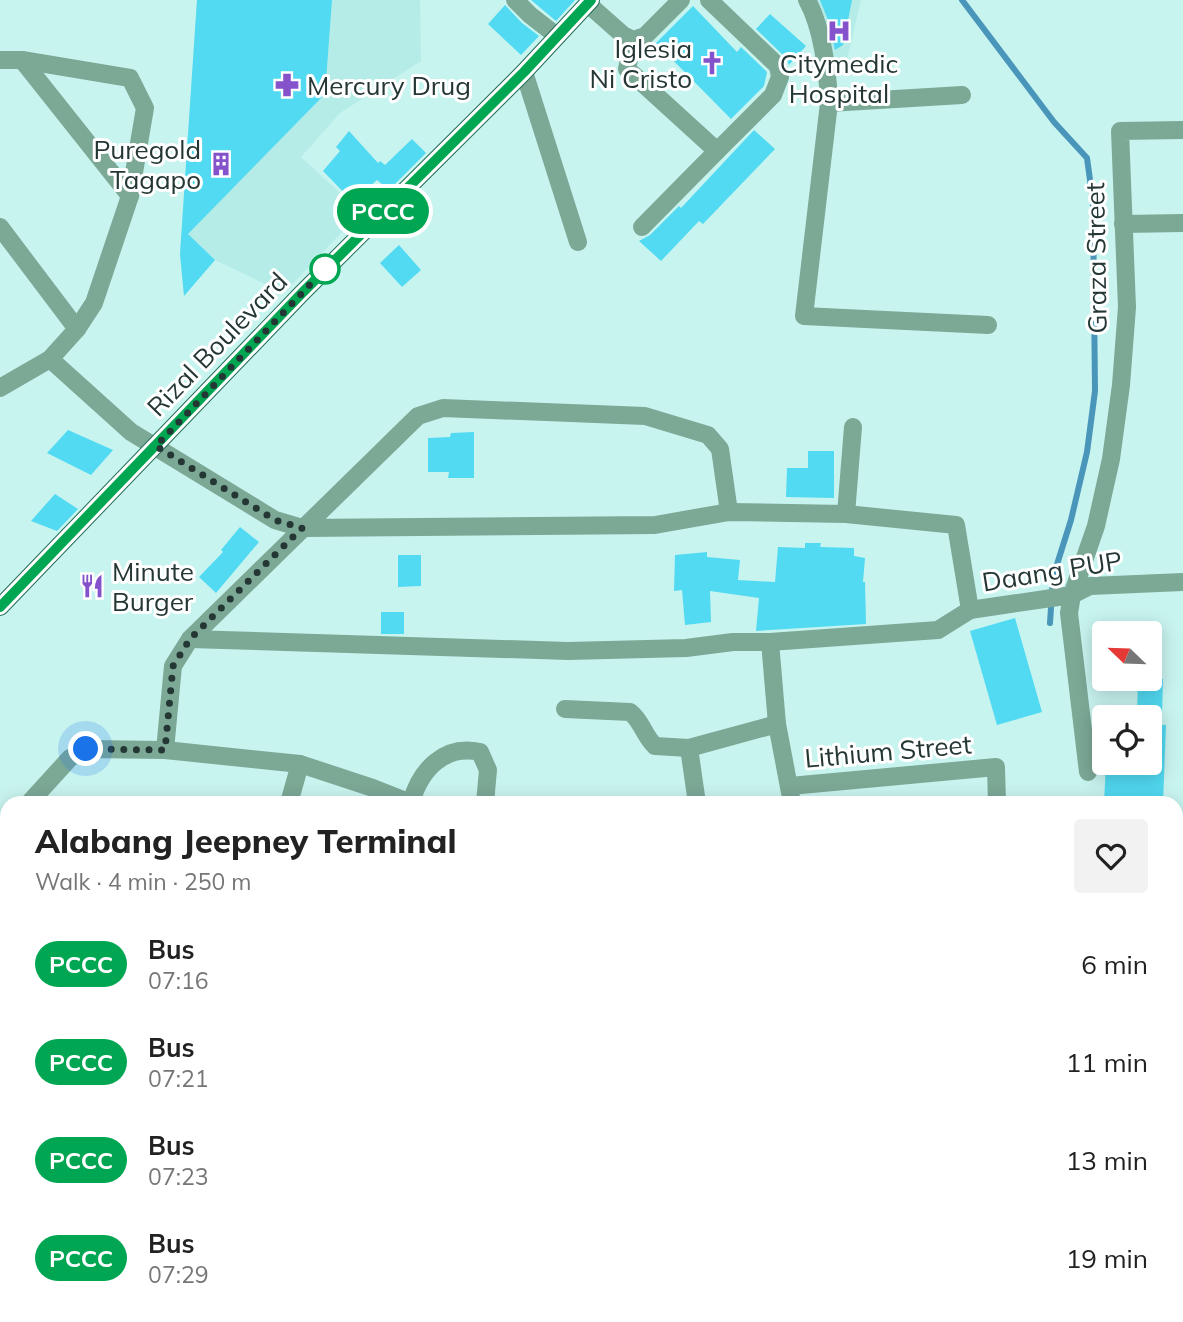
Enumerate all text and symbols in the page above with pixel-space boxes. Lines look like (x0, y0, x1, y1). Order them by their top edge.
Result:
hospital icon: Citymedic Hospital (825, 17, 853, 45)
place label: Iglesia Ni Cristo (590, 32, 692, 95)
place label: Citymedic Hospital (780, 47, 898, 110)
church icon: Iglesia Ni Cristo (698, 49, 726, 77)
place label: Mercury Drug (307, 69, 471, 102)
pharmacy icon: Mercury Drug (273, 71, 301, 99)
place label: Puregold Tagapo (94, 133, 201, 196)
building icon: Puregold Tagapo (207, 150, 235, 178)
street label: Graza Street (1078, 182, 1114, 334)
line badge: PCCC (334, 188, 432, 234)
text: PCCC (351, 196, 415, 226)
unlabelled marker (310, 254, 340, 284)
street label: Rizal Boulevard (140, 265, 294, 423)
street label: Daang PUP (980, 544, 1124, 598)
place label: Minute Burger (112, 555, 194, 618)
restaurant icon: Minute Burger (78, 572, 106, 600)
north arrow (1092, 621, 1162, 691)
map controls (1092, 621, 1162, 775)
button: locate (1092, 705, 1162, 775)
street label: Lithium Street (803, 727, 973, 775)
your location (68, 731, 103, 766)
button: heart (1074, 819, 1148, 893)
text: Alabang Jeepney Terminal (35, 820, 456, 861)
text: Walk · 4 min · 250 m (35, 867, 252, 896)
text: Bus (148, 933, 195, 966)
text: 6 min (1081, 948, 1148, 981)
text: PCCC (49, 949, 113, 979)
text: 07:16 (148, 966, 209, 995)
text: Bus (148, 1031, 195, 1064)
text: 11 min (1066, 1046, 1148, 1079)
text: PCCC (49, 1047, 113, 1077)
text: 07:21 (148, 1064, 209, 1093)
text: Bus (148, 1129, 195, 1162)
text: 13 min (1066, 1144, 1148, 1177)
text: PCCC (49, 1145, 113, 1175)
text: 07:23 (148, 1162, 209, 1191)
text: Bus (148, 1227, 195, 1260)
text: 19 min (1066, 1242, 1148, 1275)
text: PCCC (49, 1243, 113, 1273)
text: 07:29 (148, 1260, 209, 1289)

